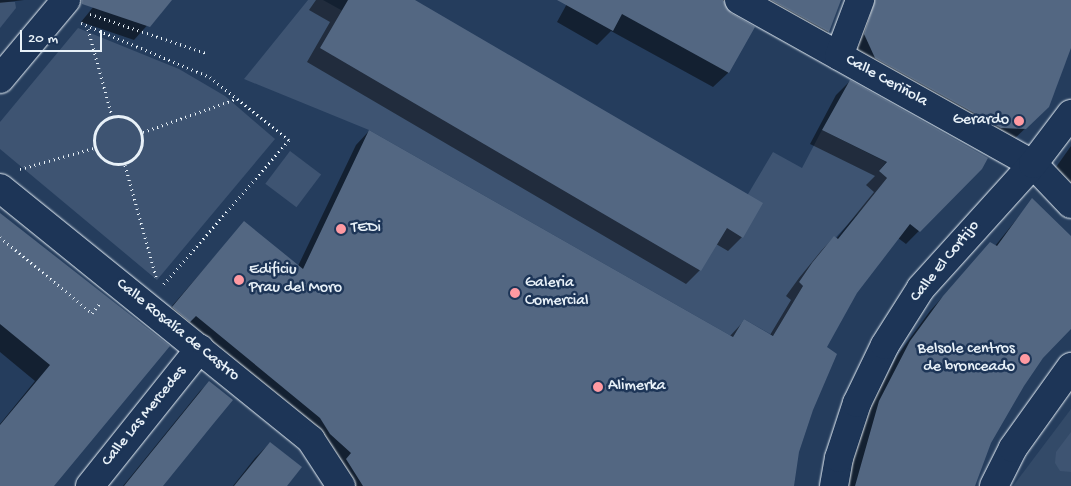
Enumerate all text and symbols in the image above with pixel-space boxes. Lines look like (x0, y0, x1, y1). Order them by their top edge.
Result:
scale bar (22, 20, 105, 52)
text: 20 m (28, 30, 58, 48)
street label: Calle Ceriñola (842, 52, 930, 112)
place label: Gerardo (953, 111, 1009, 131)
marker: Gerardo (1013, 115, 1025, 127)
street label: Calle El Cortijo (907, 217, 985, 307)
place label: TEDi (351, 219, 381, 239)
marker: TEDi (335, 223, 347, 235)
place label: Edificiu Prau del Moro (249, 261, 342, 299)
marker: Edificiu Prau del Moro (233, 274, 245, 286)
place label: Galeria Comercial (525, 274, 589, 312)
street label: Calle Rosalía de Castro (111, 275, 243, 387)
marker: Galeria Comercial (509, 287, 521, 299)
place label: Belsole centros de bronceado (918, 340, 1015, 378)
marker: Belsole centros de bronceado (1019, 353, 1031, 365)
street label: Calle Las Mercedes (99, 363, 191, 471)
place label: Alimerka (608, 377, 666, 397)
marker: Alimerka (592, 381, 604, 393)

